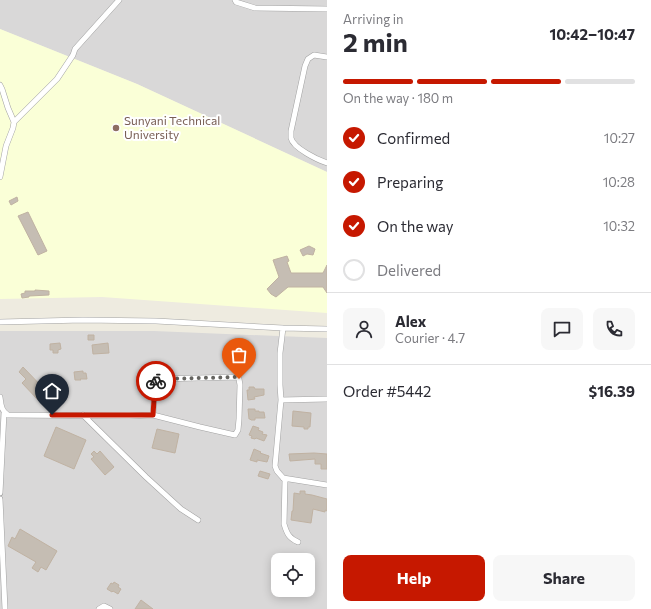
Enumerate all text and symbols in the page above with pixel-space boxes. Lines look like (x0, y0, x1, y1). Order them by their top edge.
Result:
text: Arriving in (343, 11, 403, 27)
text: 10:42–10:47 (550, 25, 635, 43)
text: 2 min (343, 26, 408, 57)
text: On the way · 180 m (343, 90, 453, 106)
place label: Sunyani Technical University (124, 113, 220, 141)
marker: Sunyani Technical University (111, 123, 121, 133)
icon: check (343, 127, 365, 149)
text: Confirmed (377, 129, 450, 147)
text: 10:27 (604, 130, 635, 146)
icon: check (343, 171, 365, 193)
text: Preparing (377, 173, 443, 191)
text: 10:28 (603, 174, 635, 190)
icon: check (343, 215, 365, 237)
text: On the way (377, 217, 454, 235)
text: 10:32 (603, 218, 635, 234)
text: Delivered (377, 261, 441, 279)
button: person (343, 308, 385, 350)
button: chat (541, 308, 583, 350)
button: phone (593, 308, 635, 350)
text: Alex (395, 312, 426, 330)
text: Courier · 4.7 (395, 330, 465, 346)
pin (222, 338, 256, 379)
icon: bag (228, 344, 250, 366)
courier (136, 361, 176, 401)
icon: bike (145, 370, 167, 392)
pin (35, 374, 69, 415)
icon: home (41, 380, 63, 402)
text: Order #5442 (343, 382, 431, 400)
text: $16.39 (589, 382, 635, 400)
map controls (271, 553, 315, 597)
button: locate (271, 553, 315, 597)
button: Help (343, 555, 485, 601)
button: Share (493, 555, 635, 601)

